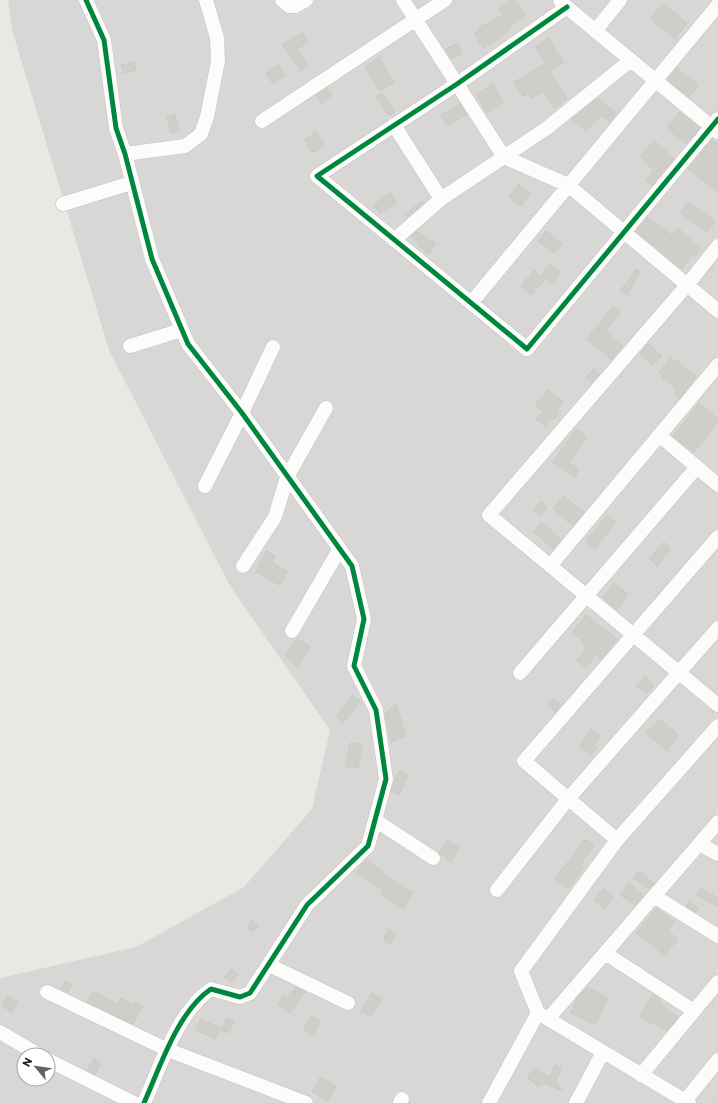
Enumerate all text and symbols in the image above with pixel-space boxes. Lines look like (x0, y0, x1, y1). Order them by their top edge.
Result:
north arrow (16, 1047, 56, 1087)
text: N (19, 1055, 35, 1069)

